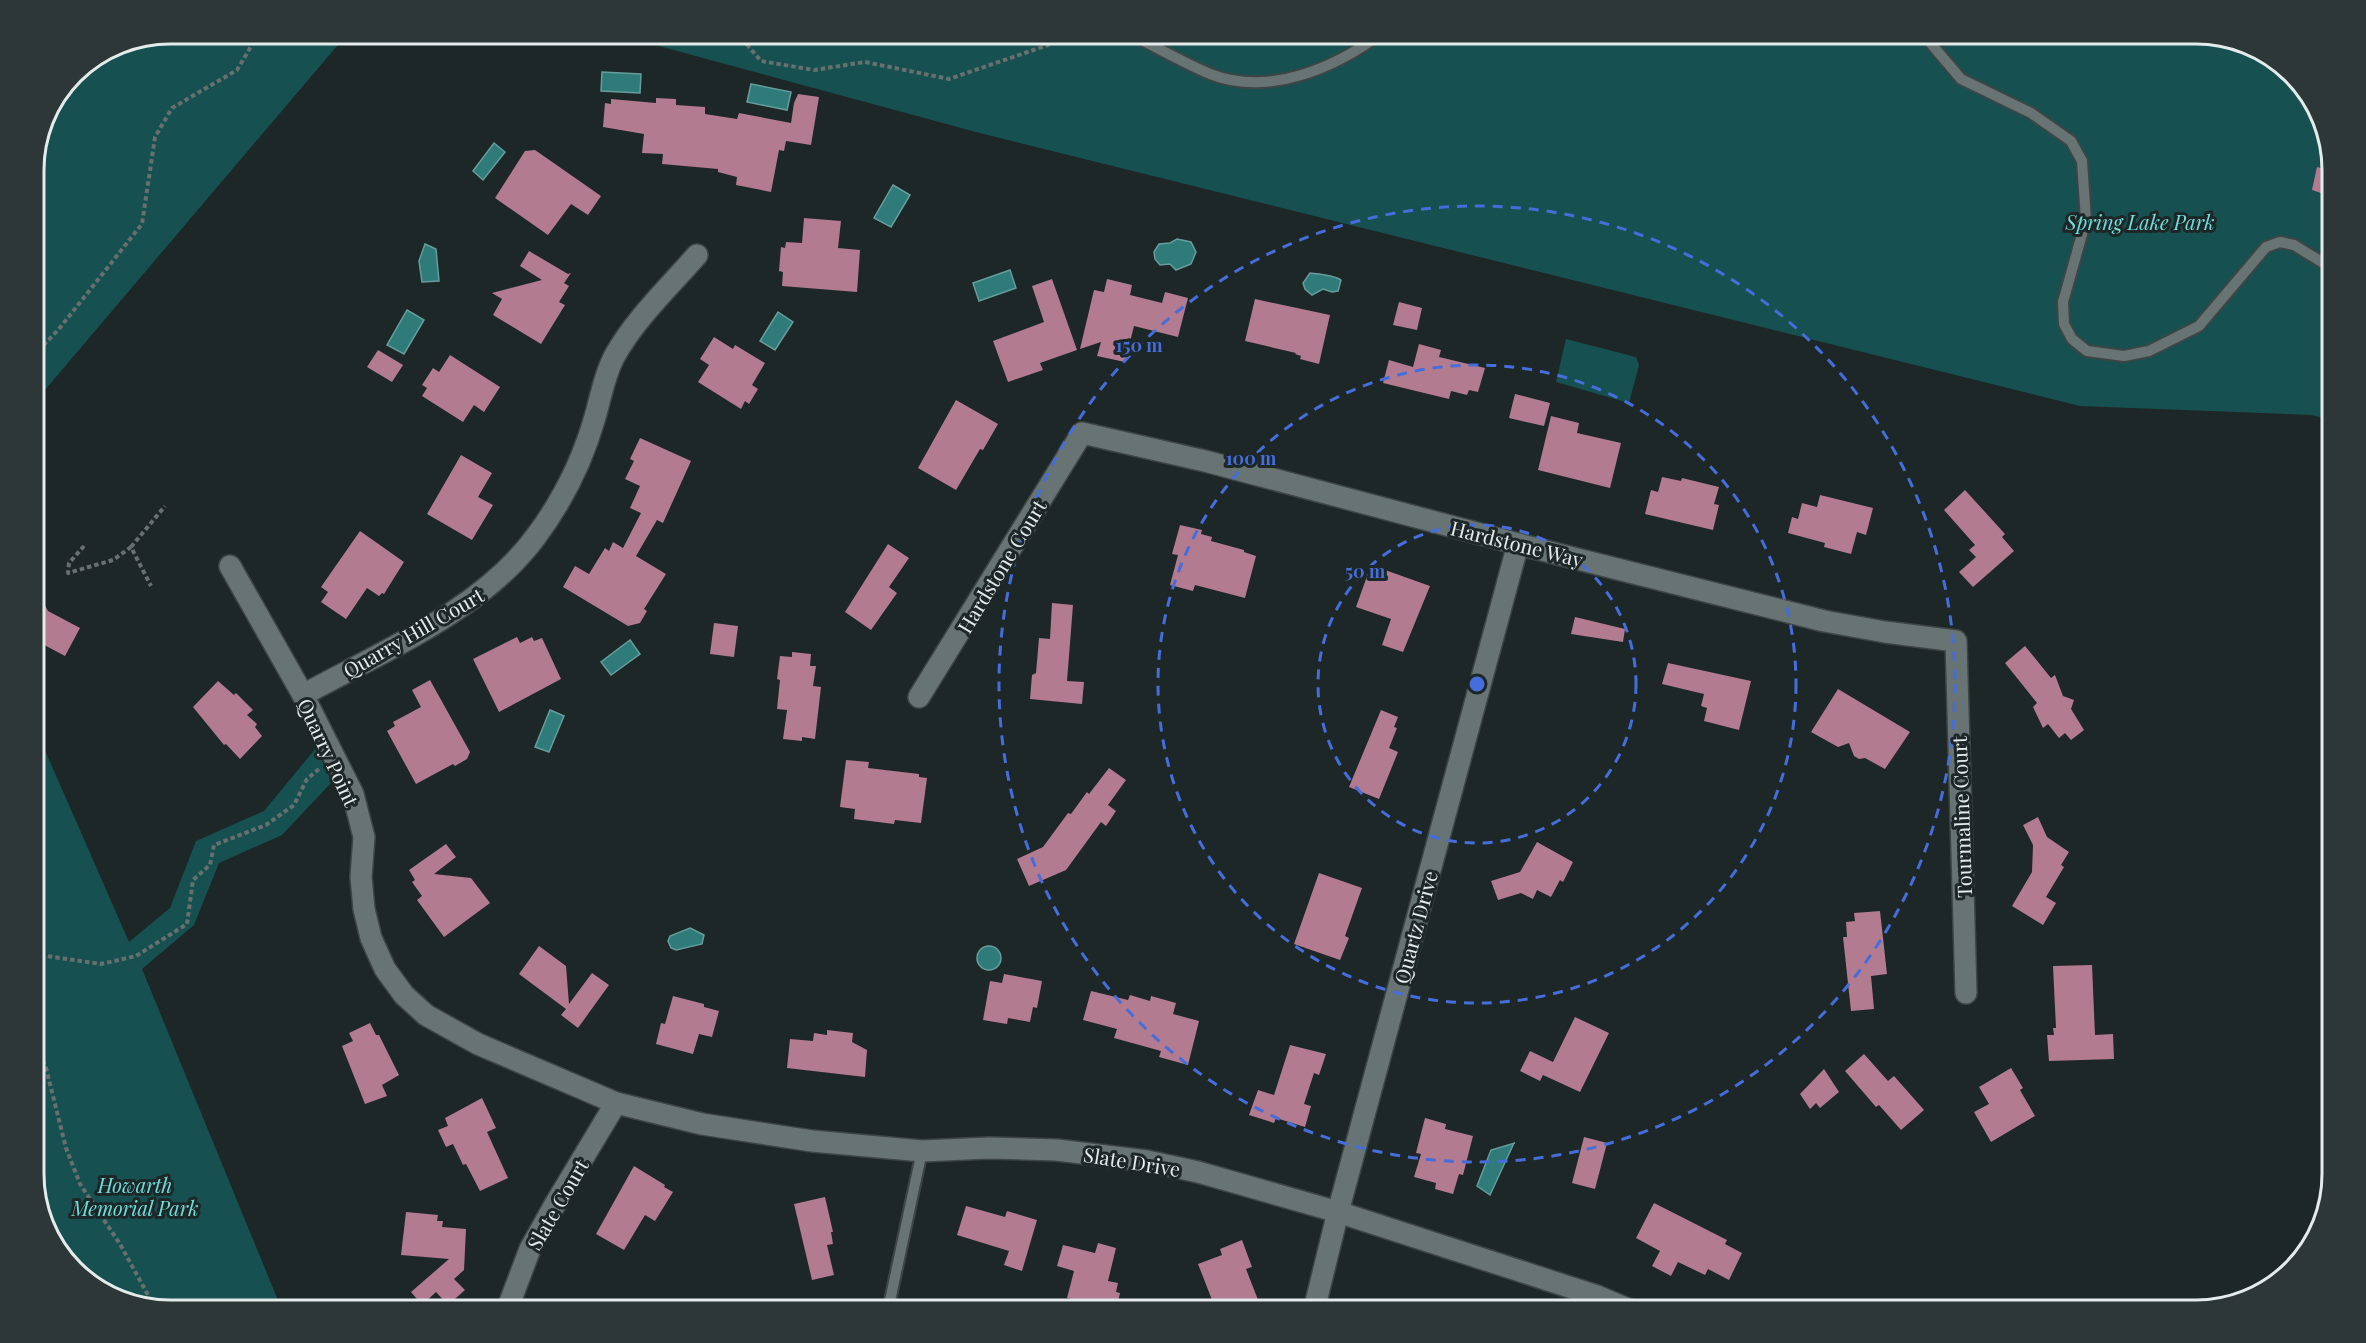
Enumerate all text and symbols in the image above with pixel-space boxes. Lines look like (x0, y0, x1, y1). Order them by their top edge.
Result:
park label: Spring Lake Park (2064, 208, 2215, 235)
text: 150 m (1115, 333, 1163, 357)
text: 100 m (1226, 446, 1277, 470)
street label: Hardstone Court (950, 493, 1052, 638)
street label: Hardstone Way (1448, 514, 1586, 572)
text: 50 m (1345, 559, 1386, 583)
street label: Quarry Hill Court (338, 580, 489, 683)
centre of rings (1467, 674, 1487, 694)
street label: Quarry Point (292, 694, 366, 811)
street label: Tourmaline Court (1945, 735, 1977, 898)
street label: Quartz Drive (1387, 868, 1443, 986)
street label: Slate Drive (1082, 1140, 1182, 1182)
street label: Slate Court (520, 1153, 594, 1254)
park label: Howarth Memorial Park (70, 1171, 199, 1221)

